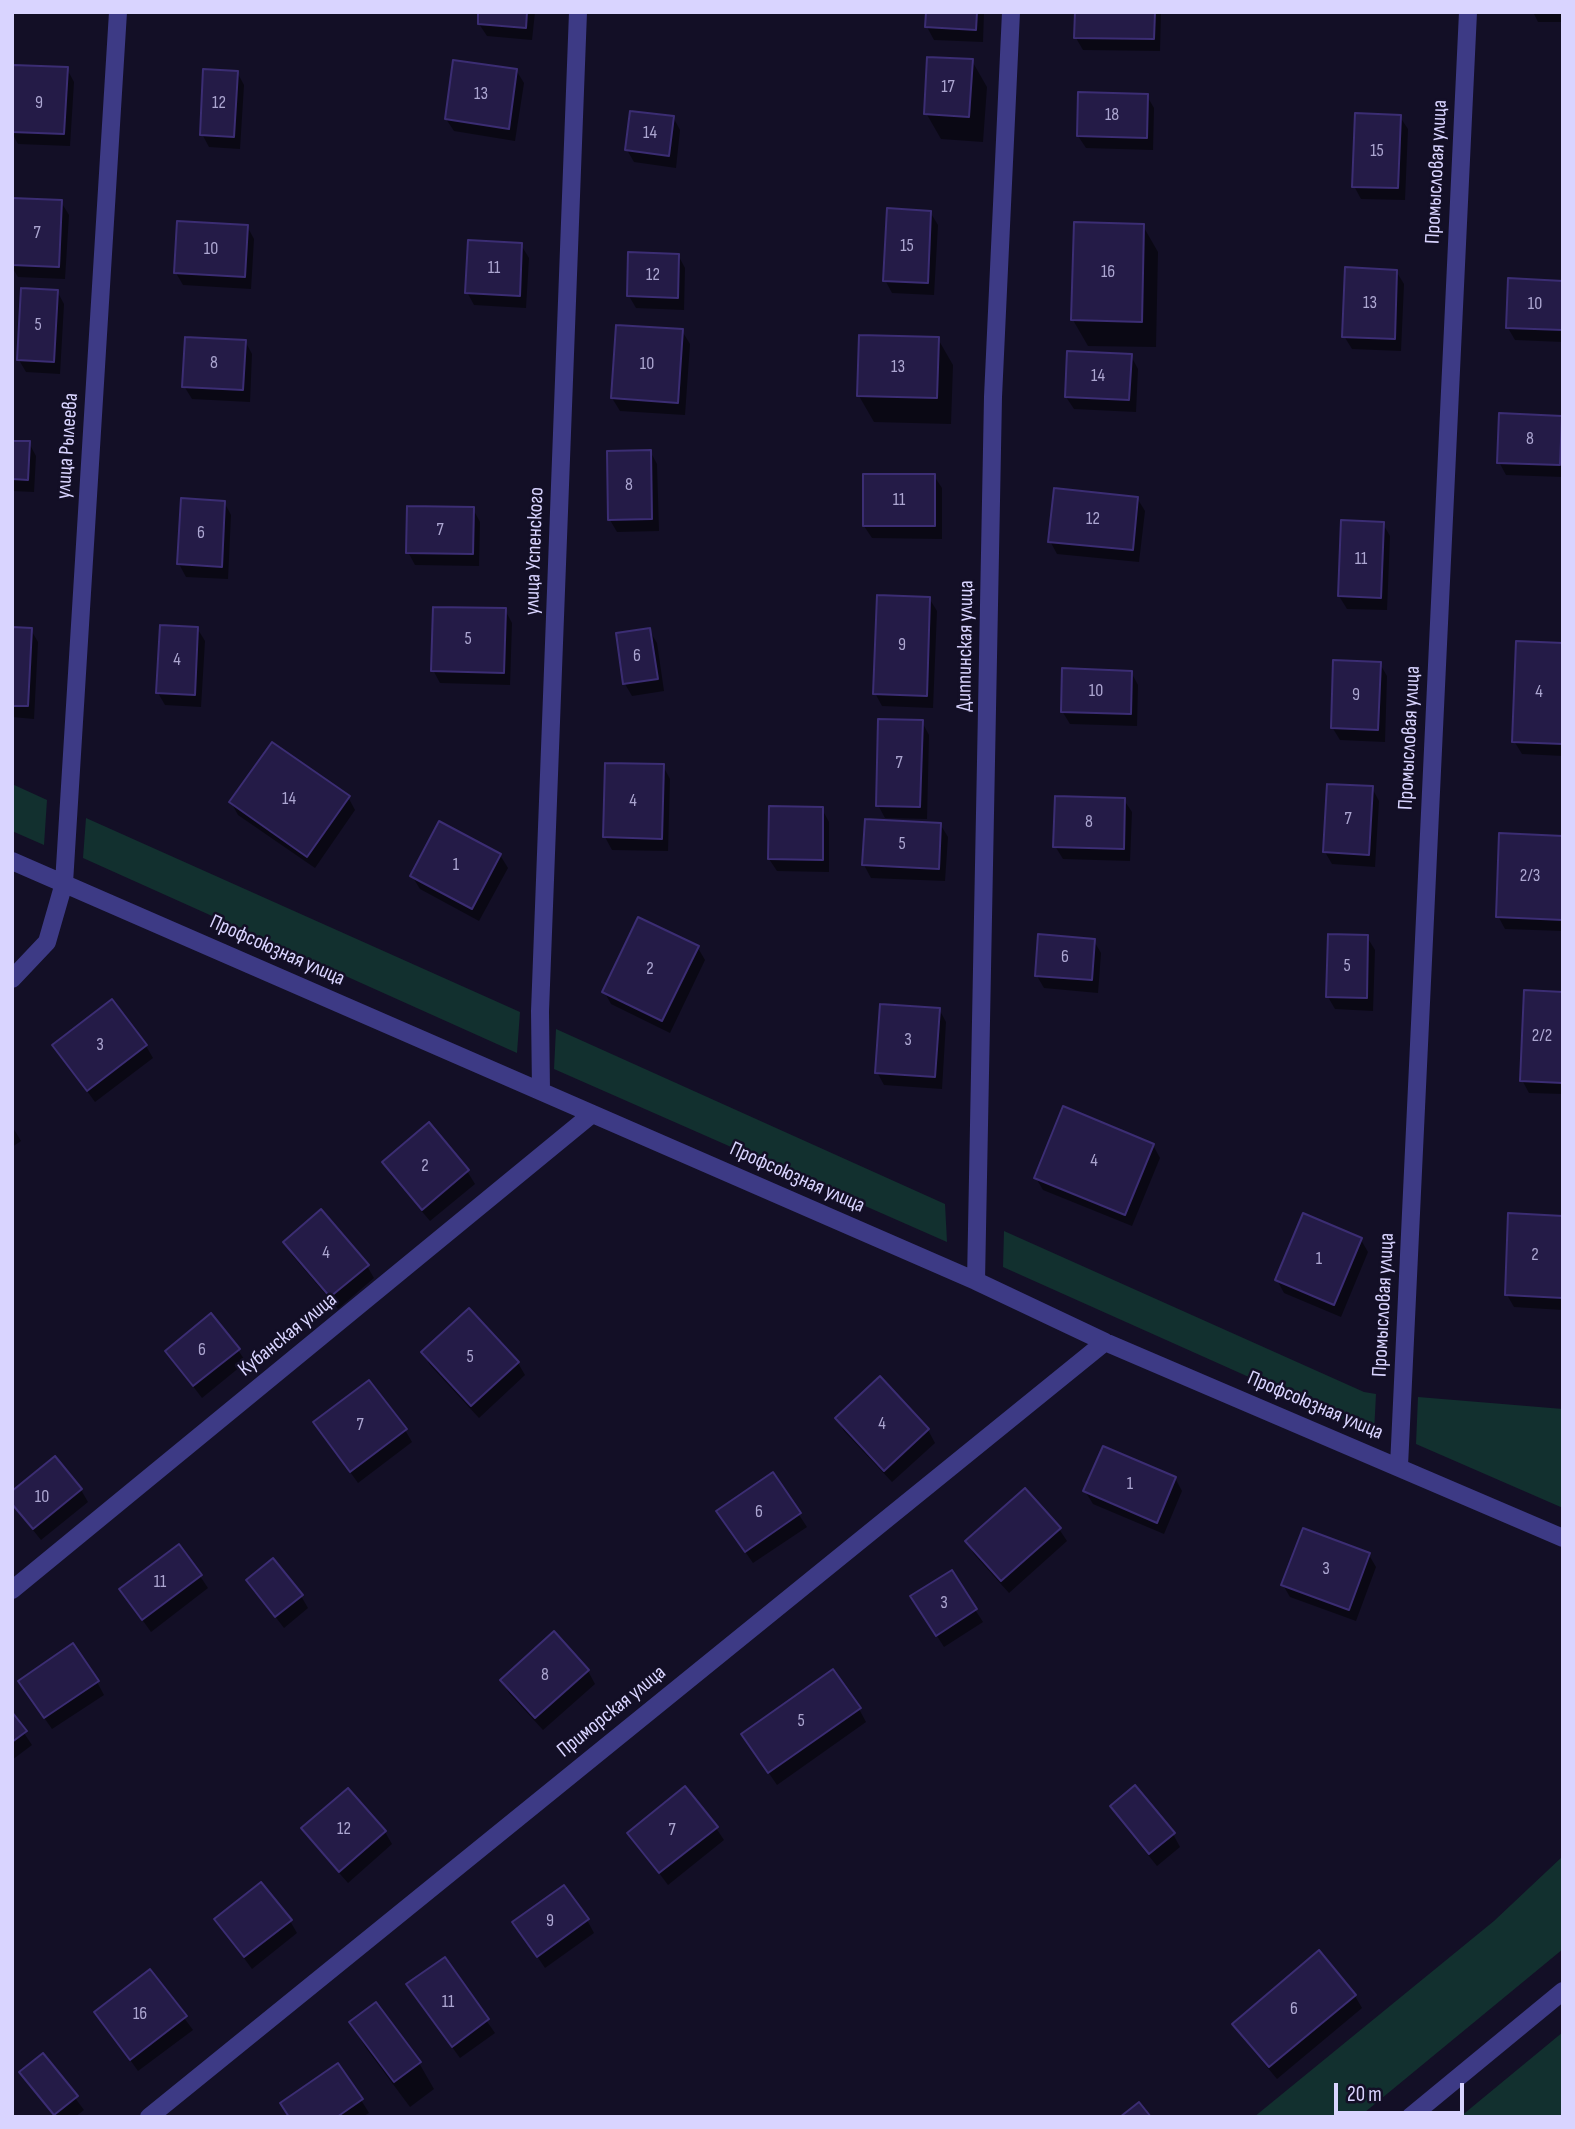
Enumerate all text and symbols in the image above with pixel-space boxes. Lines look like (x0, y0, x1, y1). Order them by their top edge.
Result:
house number: 17 (941, 76, 955, 98)
house number: 13 (474, 83, 488, 105)
house number: 9 (35, 92, 43, 114)
house number: 12 (212, 92, 226, 114)
street label: Промысловая улица (1421, 99, 1453, 245)
house number: 18 (1105, 104, 1119, 126)
house number: 14 (643, 122, 657, 144)
house number: 15 (1370, 140, 1384, 162)
house number: 7 (33, 222, 41, 244)
house number: 15 (900, 235, 914, 257)
house number: 10 (204, 238, 218, 260)
house number: 11 (488, 257, 500, 279)
house number: 16 (1101, 261, 1115, 283)
house number: 12 (646, 264, 660, 286)
house number: 13 (1363, 292, 1377, 314)
house number: 10 (1528, 293, 1542, 315)
house number: 5 (34, 314, 42, 336)
house number: 8 (210, 352, 218, 374)
house number: 10 (640, 353, 654, 375)
house number: 13 (891, 356, 905, 378)
house number: 14 (1091, 365, 1105, 387)
street label: улица Рылеева (52, 392, 84, 500)
house number: 8 (1526, 428, 1534, 450)
house number: 8 (625, 474, 633, 496)
street label: улица Успенского (520, 487, 550, 615)
house number: 11 (893, 489, 905, 511)
house number: 12 (1086, 508, 1100, 530)
house number: 7 (436, 519, 444, 541)
house number: 6 (197, 522, 205, 544)
house number: 11 (1355, 548, 1367, 570)
street label: Диппинская улица (952, 580, 980, 712)
house number: 5 (464, 628, 472, 650)
house number: 9 (898, 634, 906, 656)
house number: 6 (633, 645, 641, 667)
house number: 4 (173, 649, 181, 671)
street label: Промысловая улица (1394, 665, 1426, 811)
house number: 10 (1089, 680, 1103, 702)
house number: 4 (1535, 681, 1543, 703)
house number: 9 (1352, 684, 1360, 706)
house number: 7 (895, 752, 903, 774)
house number: 14 (282, 788, 296, 810)
house number: 4 (629, 790, 637, 812)
house number: 7 (1344, 808, 1352, 830)
house number: 8 (1085, 811, 1093, 833)
house number: 5 (898, 833, 906, 855)
house number: 1 (453, 854, 459, 876)
house number: 2/3 (1520, 865, 1540, 887)
street label: Профсоюзная улица (206, 910, 348, 992)
house number: 6 (1061, 946, 1069, 968)
house number: 5 (1343, 955, 1351, 977)
house number: 2 (646, 958, 654, 980)
house number: 2/2 (1532, 1025, 1552, 1047)
house number: 3 (904, 1029, 912, 1051)
house number: 3 (96, 1034, 104, 1056)
street label: Профсоюзная улица (726, 1137, 868, 1219)
house number: 4 (1090, 1150, 1098, 1172)
house number: 2 (421, 1155, 429, 1177)
street label: Промысловая улица (1368, 1232, 1400, 1378)
house number: 4 (322, 1242, 330, 1264)
house number: 2 (1531, 1244, 1539, 1266)
house number: 1 (1316, 1248, 1322, 1270)
street label: Кубанская улица (234, 1288, 342, 1382)
house number: 6 (198, 1339, 206, 1361)
house number: 5 (466, 1346, 474, 1368)
street label: Профсоюзная улица (1243, 1366, 1387, 1446)
house number: 4 (878, 1413, 886, 1435)
house number: 7 (356, 1414, 364, 1436)
house number: 1 (1127, 1473, 1133, 1495)
house number: 10 (35, 1486, 49, 1508)
house number: 6 (755, 1501, 763, 1523)
house number: 3 (1322, 1558, 1330, 1580)
house number: 11 (154, 1571, 166, 1593)
house number: 3 (940, 1592, 948, 1614)
street label: Приморская улица (553, 1660, 671, 1764)
house number: 8 (541, 1664, 549, 1686)
house number: 5 (797, 1710, 805, 1732)
house number: 12 (337, 1818, 351, 1840)
house number: 7 (668, 1819, 676, 1841)
house number: 9 (546, 1910, 554, 1932)
house number: 11 (442, 1991, 454, 2013)
house number: 6 (1290, 1998, 1298, 2020)
house number: 16 (133, 2003, 147, 2025)
scale bar (1337, 2070, 1466, 2114)
text: 20 m (1347, 2082, 1382, 2107)

